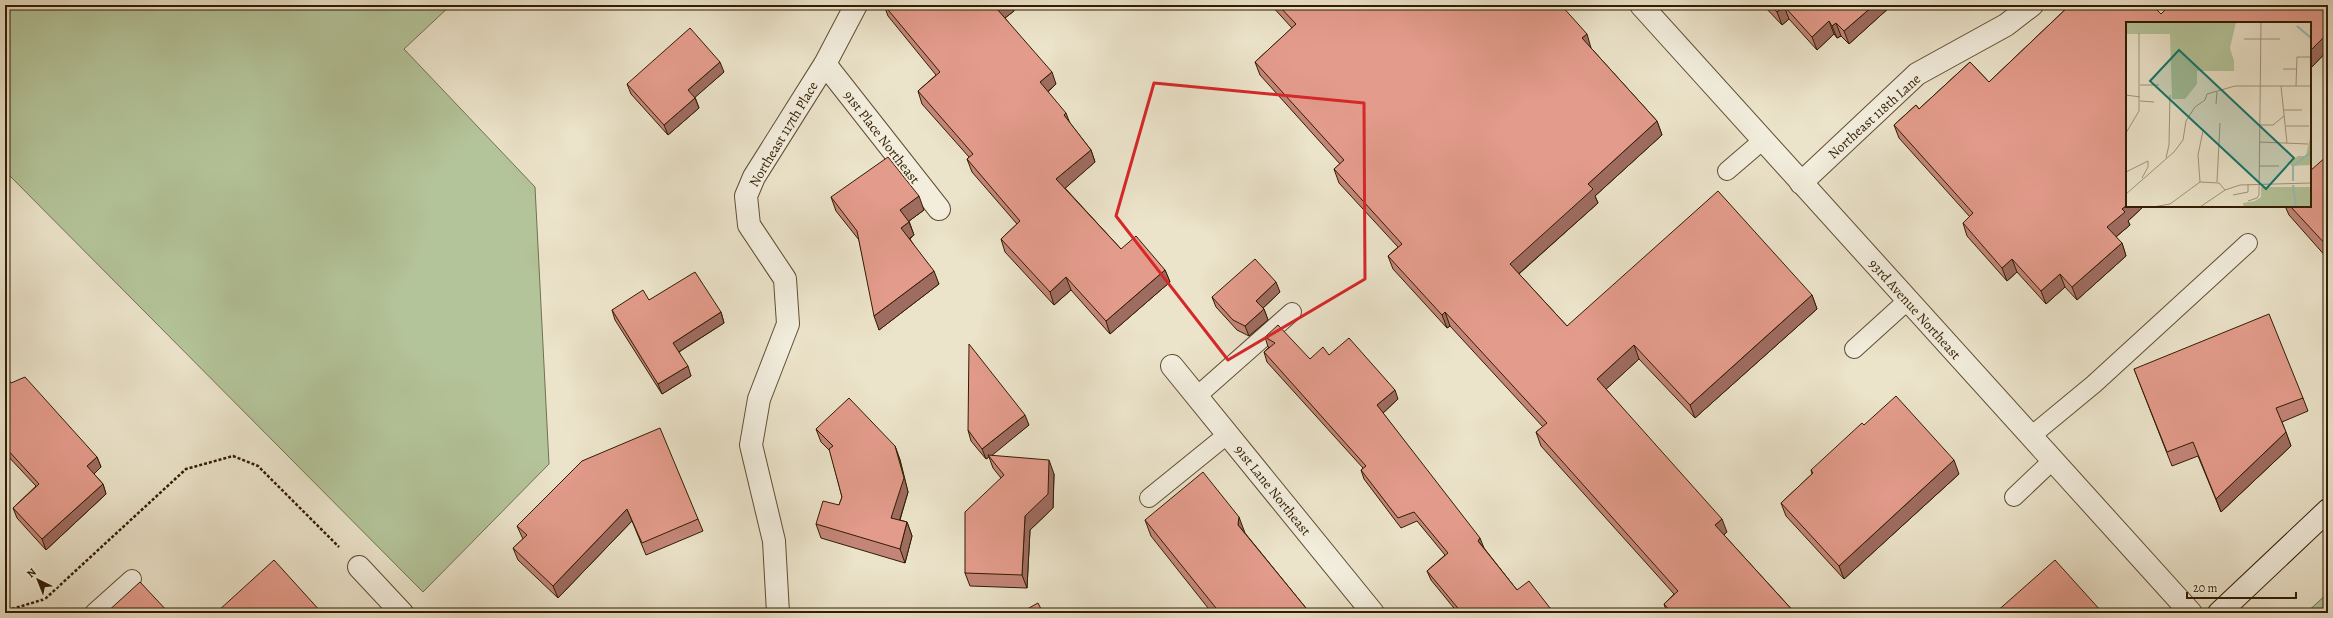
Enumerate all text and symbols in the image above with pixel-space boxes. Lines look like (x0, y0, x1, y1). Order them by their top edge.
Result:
inset map (2126, 22, 2311, 207)
street label: Northeast 118th Lane (1824, 70, 1925, 163)
street label: Northeast 117th Place (744, 78, 822, 191)
street label: 91st Place Northeast (839, 87, 924, 188)
street label: 93rd Avenue Northeast (1864, 255, 1965, 364)
street label: 91st Lane Northeast (1230, 441, 1315, 540)
north arrow (18, 560, 58, 600)
text: N (23, 565, 40, 581)
scale bar (2187, 574, 2296, 600)
text: 20 m (2193, 580, 2217, 596)

